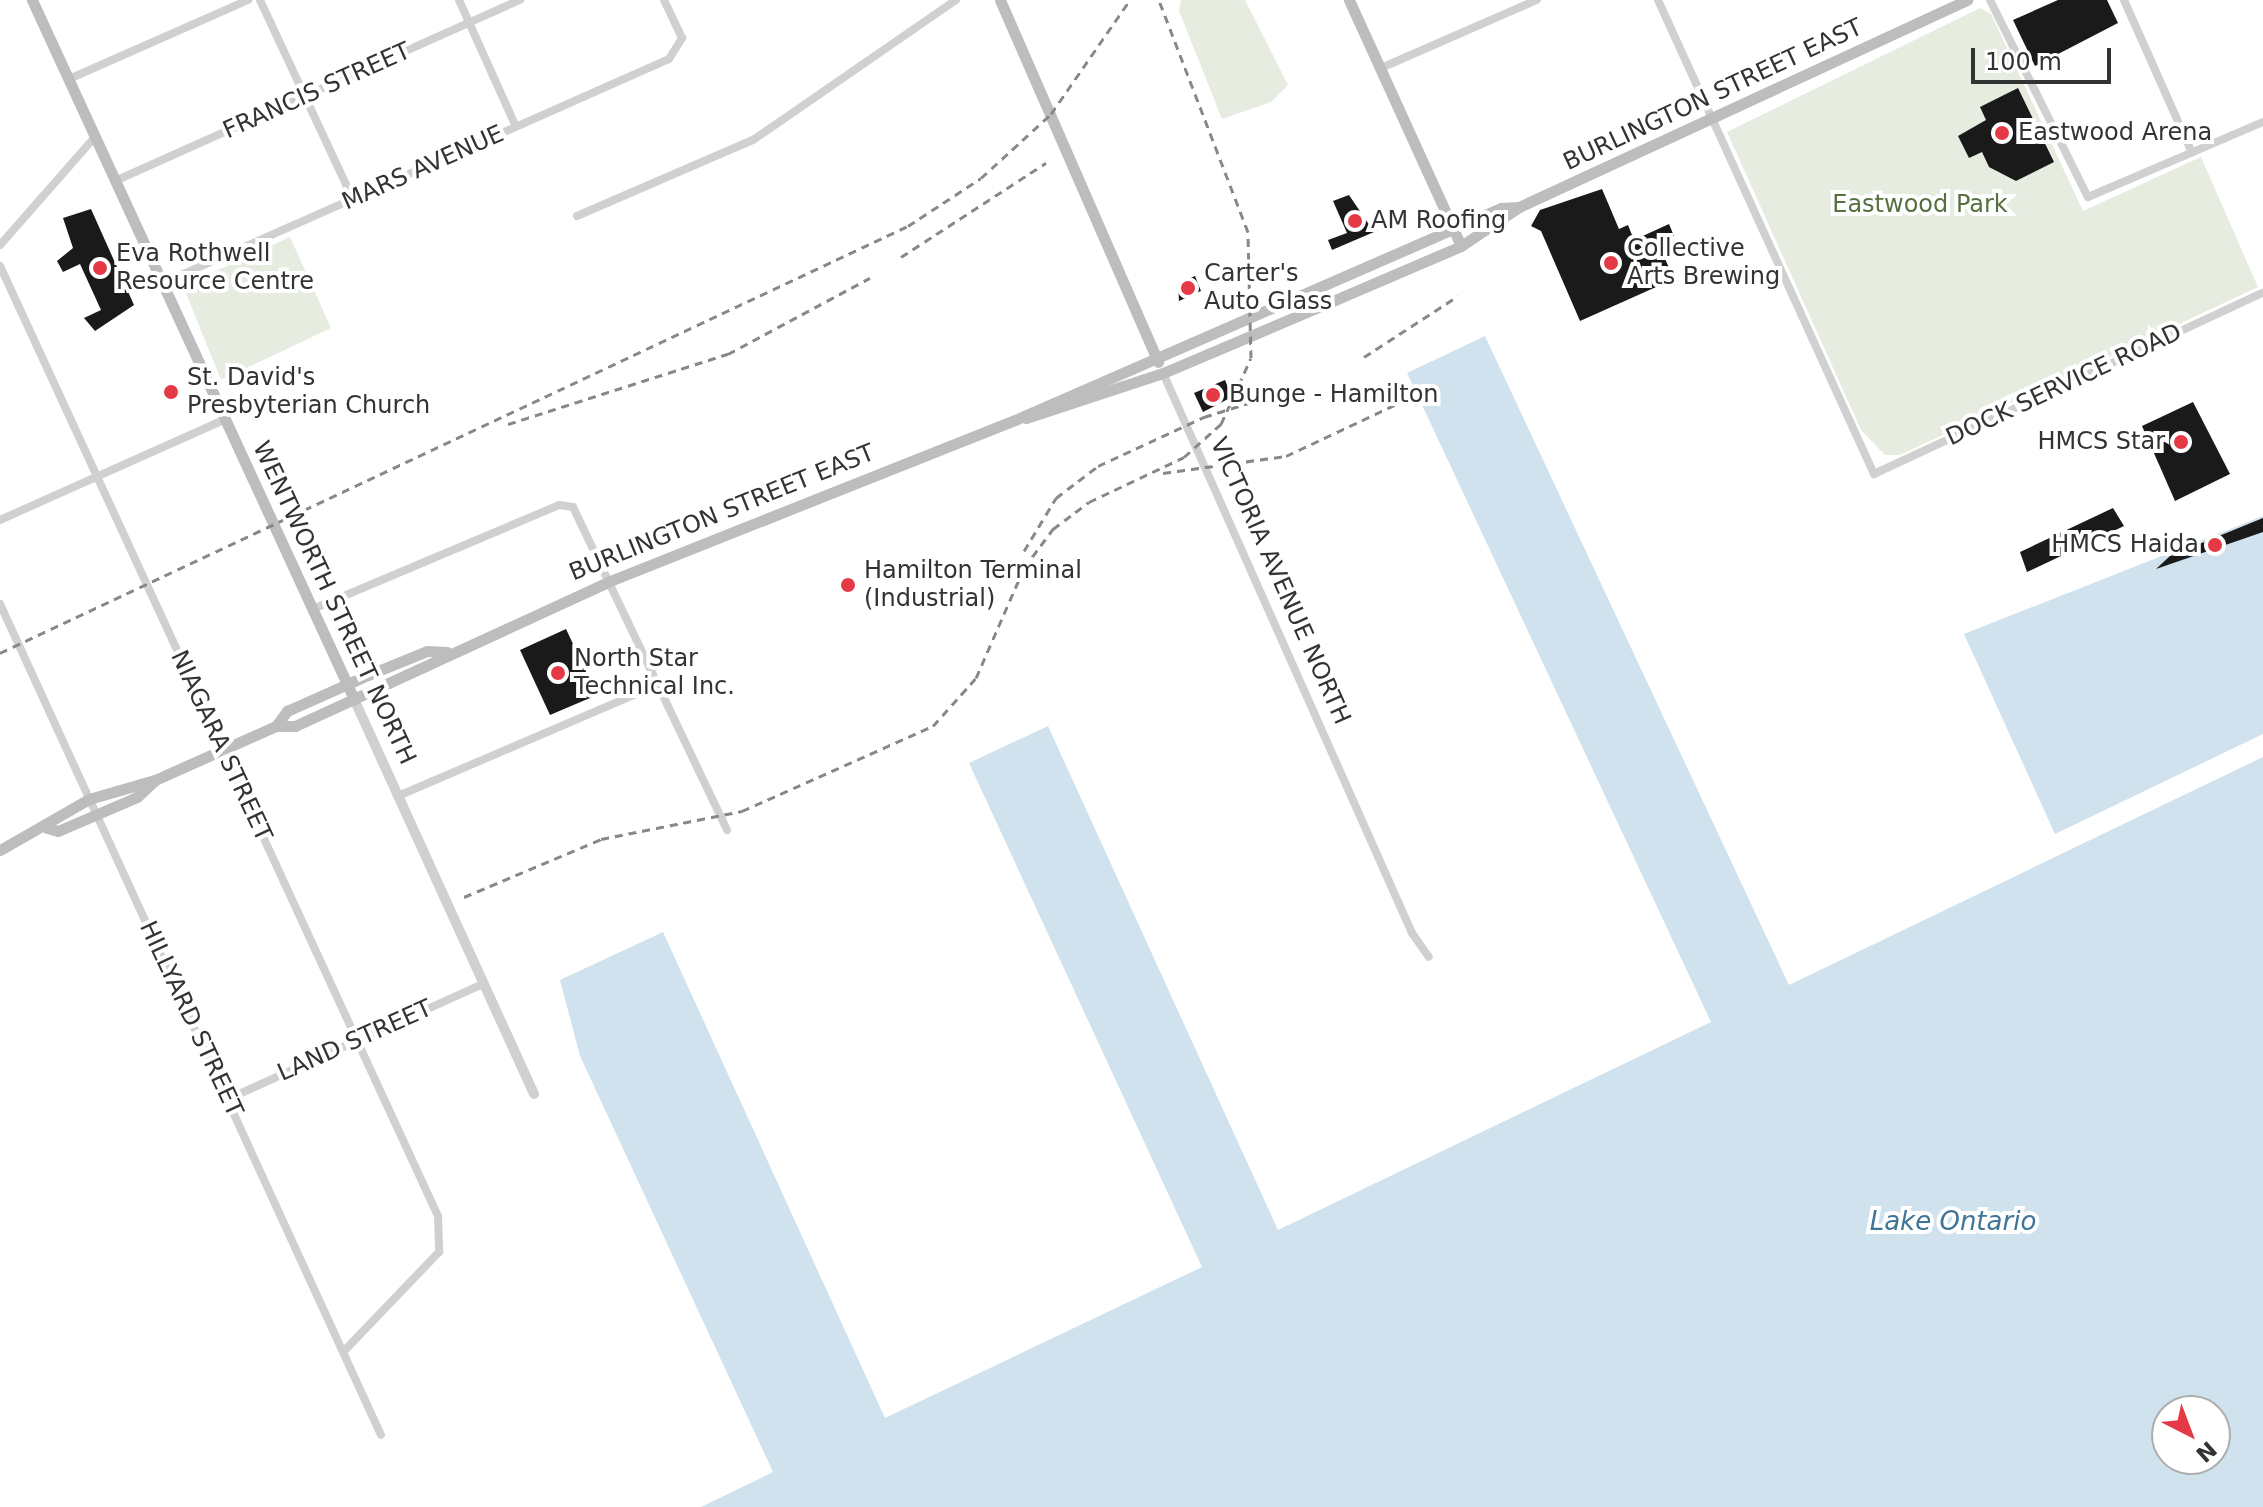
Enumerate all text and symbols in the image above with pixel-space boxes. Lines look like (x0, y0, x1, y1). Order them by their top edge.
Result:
street label: BURLINGTON STREET EAST (1559, 13, 1867, 177)
scale bar (1975, 32, 2115, 82)
street label: FRANCIS STREET (219, 37, 415, 145)
text: 100 m (1985, 48, 2062, 76)
street label: MARS AVENUE (338, 119, 508, 217)
place label: Eastwood Arena (2018, 119, 2212, 147)
marker: Eastwood Arena (1993, 124, 2011, 142)
park label: Eastwood Park (1832, 191, 2008, 219)
place label: AM Roofing (1371, 207, 1506, 235)
marker: AM Roofing (1346, 212, 1364, 230)
place label: Collective Arts Brewing (1627, 235, 1780, 291)
place label: Eva Rothwell Resource Centre (116, 240, 314, 296)
marker: Collective Arts Brewing (1602, 254, 1620, 272)
marker: Eva Rothwell Resource Centre (91, 259, 109, 277)
place label: Carter's Auto Glass (1204, 260, 1332, 316)
marker: Carter's Auto Glass (1179, 279, 1197, 297)
street label: DOCK SERVICE ROAD (1942, 318, 2186, 452)
place label: St. David's Presbyterian Church (187, 364, 430, 420)
place label: Bunge - Hamilton (1229, 381, 1439, 409)
marker: St. David's Presbyterian Church (162, 383, 180, 401)
marker: Bunge - Hamilton (1204, 386, 1222, 404)
place label: HMCS Star (2037, 428, 2165, 456)
street label: VICTORIA AVENUE NORTH (1204, 433, 1356, 729)
marker: HMCS Star (2172, 433, 2190, 451)
street label: WENTWORTH STREET NORTH (246, 437, 422, 769)
street label: BURLINGTON STREET EAST (565, 438, 879, 588)
place label: HMCS Haida (2051, 531, 2199, 559)
marker: HMCS Haida (2206, 536, 2224, 554)
place label: Hamilton Terminal (Industrial) (864, 557, 1082, 613)
marker: Hamilton Terminal (Industrial) (839, 576, 857, 594)
place label: North Star Technical Inc. (574, 645, 735, 701)
street label: NIAGARA STREET (164, 646, 278, 846)
marker: North Star Technical Inc. (549, 664, 567, 682)
street label: HILLYARD STREET (133, 917, 249, 1121)
street label: LAND STREET (273, 994, 437, 1088)
water label: Lake Ontario (1870, 1206, 2036, 1238)
north arrow (2151, 1395, 2231, 1475)
text: N (2191, 1436, 2221, 1467)

